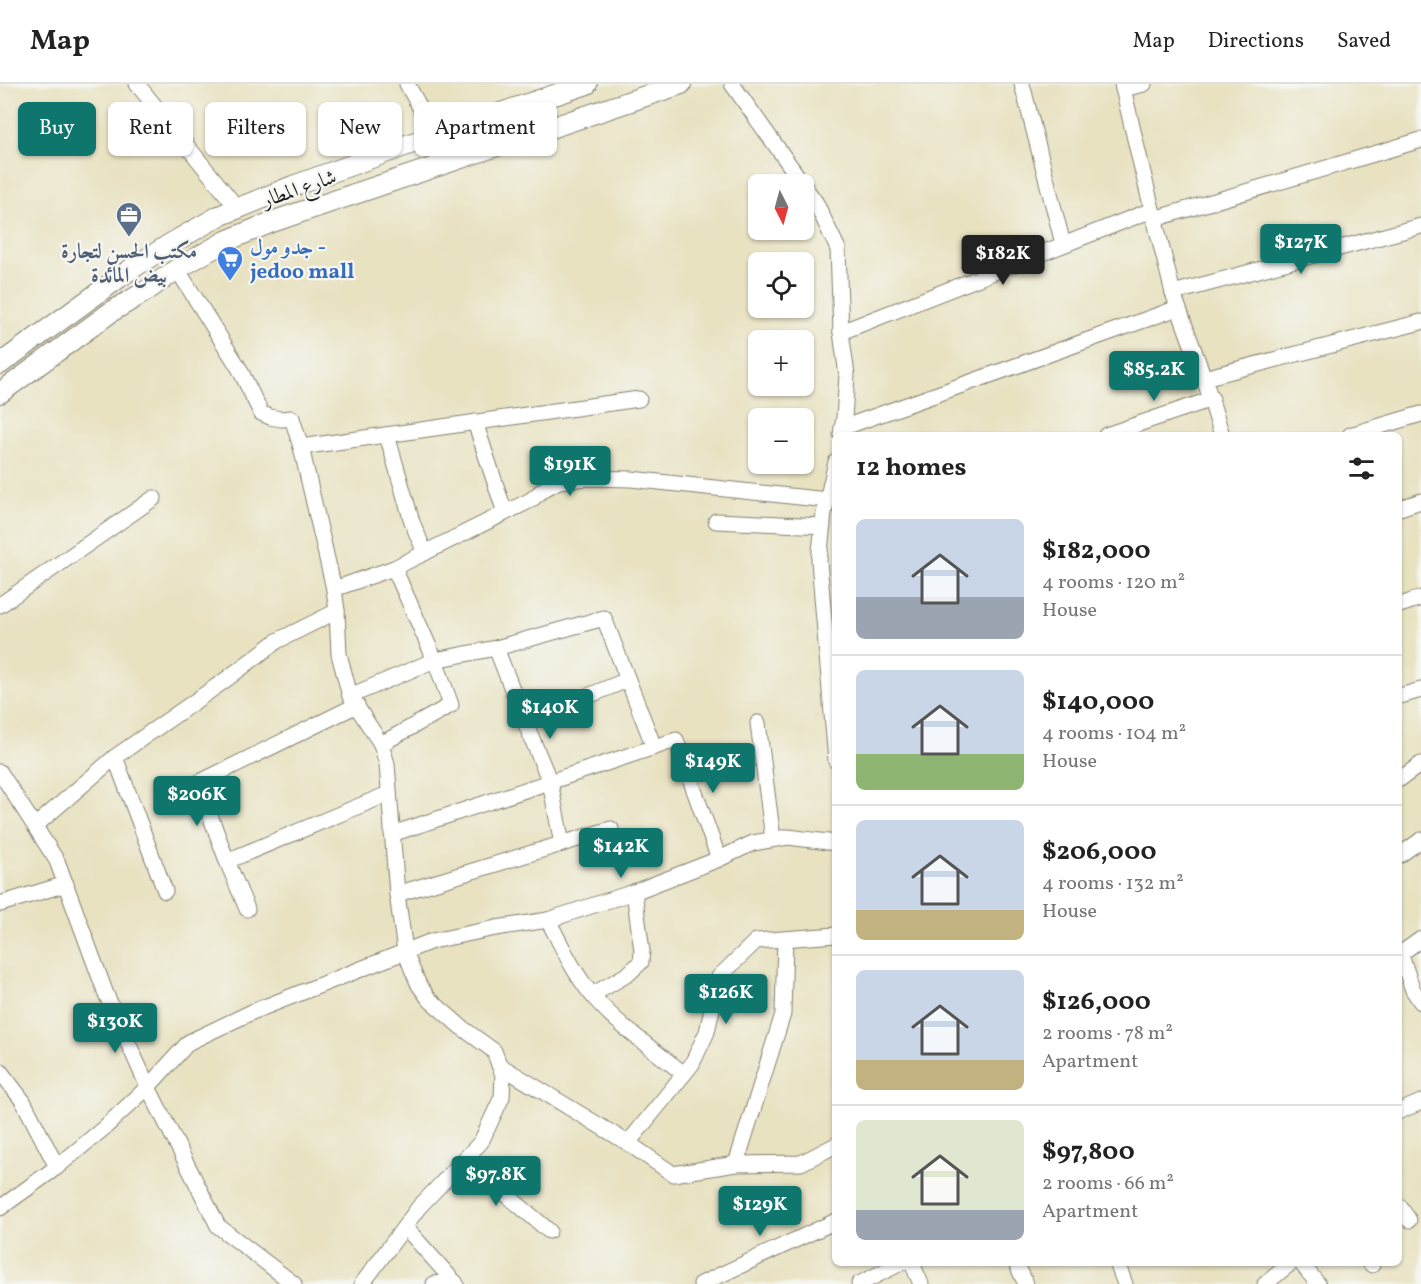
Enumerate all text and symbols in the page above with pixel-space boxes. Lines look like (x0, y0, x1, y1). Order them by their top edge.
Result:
text: Map (30, 22, 90, 61)
text: Map (1133, 27, 1175, 56)
text: Directions (1208, 27, 1304, 56)
text: Saved (1337, 27, 1391, 56)
chip: Buy (18, 102, 96, 156)
chip: Rent (108, 102, 193, 156)
chip: Filters (205, 102, 306, 156)
chip: New (318, 102, 402, 156)
chip: Apartment (414, 102, 557, 156)
street label: شارع المطار (256, 163, 341, 218)
north arrow (748, 174, 814, 240)
map controls (748, 174, 814, 474)
office icon: مكتب الحسن لتجارة بيض المائدة (114, 200, 144, 238)
pin: $127K (1259, 224, 1343, 275)
text: $127K (1274, 229, 1328, 257)
place label: جدو مول - jedoo mall (250, 234, 354, 287)
pin: $182K (961, 235, 1045, 286)
place label: مكتب الحسن لتجارة بيض المائدة (61, 238, 197, 291)
text: $182K (976, 240, 1030, 268)
supermarket icon: جدو مول - jedoo mall (215, 244, 245, 282)
button: locate (748, 252, 814, 318)
button: + (748, 330, 814, 396)
pin: $85.2K (1105, 351, 1203, 402)
text: $85.2K (1123, 356, 1185, 384)
button: − (748, 408, 814, 474)
pin: $191K (528, 446, 612, 497)
text: 12 homes (856, 450, 967, 486)
text: $191K (544, 451, 596, 479)
icon: filters (1345, 452, 1378, 485)
text: $182,000 (1042, 533, 1150, 569)
icon: home (904, 543, 976, 615)
text: 4 rooms · 120 m² (1042, 569, 1185, 597)
text: House (1042, 597, 1097, 625)
text: $140,000 (1042, 684, 1154, 720)
pin: $140K (508, 689, 592, 740)
text: $140K (521, 694, 579, 722)
icon: home (904, 694, 976, 766)
text: 4 rooms · 104 m² (1042, 720, 1186, 748)
pin: $149K (671, 743, 755, 794)
text: $149K (685, 748, 741, 776)
text: House (1042, 748, 1097, 776)
pin: $206K (155, 776, 239, 827)
text: $206K (167, 781, 227, 809)
pin: $142K (579, 828, 663, 879)
text: $142K (593, 833, 649, 861)
text: $206,000 (1042, 834, 1156, 870)
icon: home (904, 844, 976, 916)
text: 4 rooms · 132 m² (1042, 870, 1184, 898)
text: House (1042, 898, 1097, 926)
pin: $126K (684, 974, 768, 1025)
text: $126K (698, 979, 754, 1007)
text: $126,000 (1042, 984, 1151, 1020)
icon: home (904, 994, 976, 1066)
pin: $130K (73, 1003, 157, 1054)
text: $130K (87, 1008, 143, 1036)
text: 2 rooms · 78 m² (1042, 1020, 1173, 1048)
text: Apartment (1042, 1048, 1138, 1076)
text: $97,800 (1042, 1134, 1135, 1170)
icon: home (904, 1144, 976, 1216)
pin: $97.8K (447, 1156, 545, 1207)
text: $97.8K (466, 1161, 526, 1189)
text: 2 rooms · 66 m² (1042, 1170, 1174, 1198)
pin: $129K (718, 1186, 802, 1237)
text: $129K (732, 1191, 788, 1219)
text: Apartment (1042, 1198, 1138, 1226)

